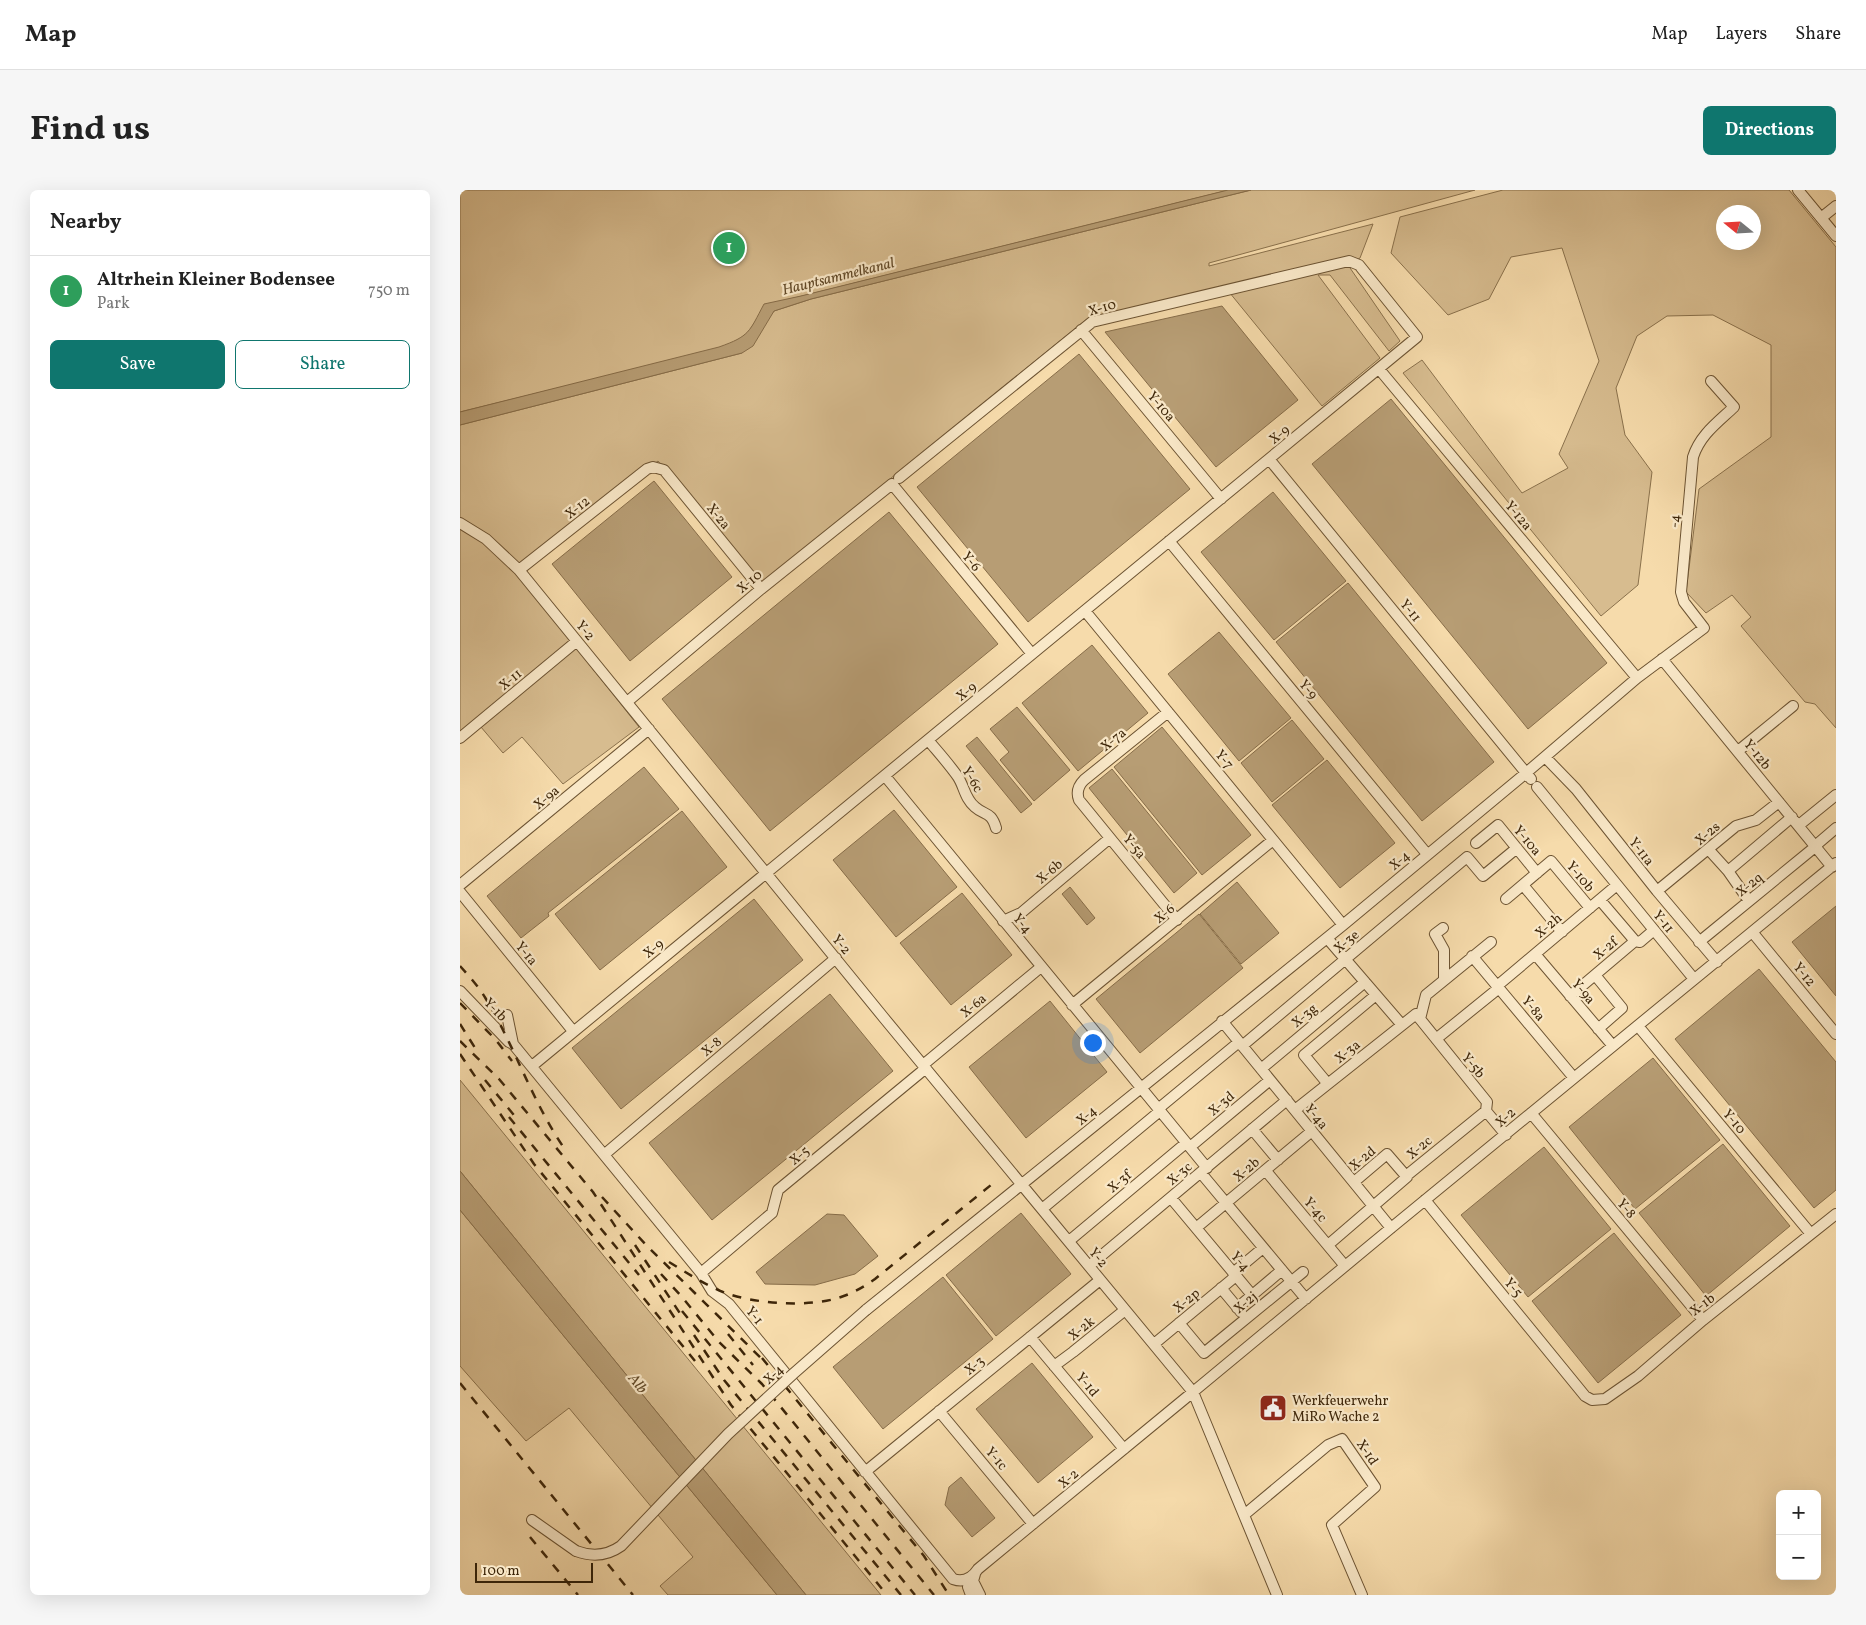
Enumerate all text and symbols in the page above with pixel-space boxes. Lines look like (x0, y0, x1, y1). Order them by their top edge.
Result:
text: Map (25, 18, 76, 52)
text: Map (1651, 22, 1687, 47)
text: Layers (1715, 22, 1767, 47)
text: Share (1795, 22, 1841, 47)
text: Find us (30, 106, 150, 154)
button: Directions (1703, 106, 1836, 155)
north arrow (1716, 205, 1761, 250)
text: Nearby (50, 208, 121, 237)
pin: 1 (713, 229, 745, 267)
water label: Hauptsammelkanal (780, 253, 897, 302)
text: Altrhein Kleiner Bodensee (97, 267, 335, 293)
text: 1 (63, 280, 69, 302)
text: 750 m (368, 280, 410, 302)
text: Park (97, 293, 130, 315)
street label: X-10 (1086, 295, 1119, 322)
button: Save (50, 340, 225, 389)
button: Share (235, 340, 410, 389)
street label: Y-10a (1143, 388, 1179, 426)
street label: X-9 (1266, 421, 1294, 449)
street label: X-12 (561, 492, 594, 524)
street label: Y-12a (1500, 497, 1536, 535)
street label: X-2a (701, 500, 734, 534)
street label: -4 (1665, 514, 1686, 529)
street label: Y-6 (957, 548, 985, 576)
street label: X-10 (733, 566, 767, 598)
street label: Y-11 (1395, 595, 1425, 626)
street label: Y-2 (571, 617, 599, 645)
street label: X-11 (495, 665, 527, 695)
street label: Y-9 (1294, 676, 1322, 704)
street label: X-9 (953, 678, 981, 706)
street label: X-7a (1097, 724, 1131, 756)
street label: Y-12b (1739, 736, 1775, 774)
street label: Y-7 (1210, 746, 1238, 774)
street label: Y-6c (957, 763, 987, 796)
street label: X-9a (530, 782, 564, 815)
street label: X-2s (1691, 818, 1725, 850)
street label: Y-10a (1509, 822, 1545, 860)
street label: Y-5a (1118, 830, 1150, 864)
street label: Y-11a (1624, 834, 1658, 870)
street label: X-4 (1386, 847, 1414, 875)
street label: X-6b (1033, 855, 1068, 889)
street label: Y-10b (1561, 857, 1599, 897)
street label: X-2q (1733, 868, 1768, 902)
street label: X-6 (1151, 900, 1179, 928)
street label: Y-11 (1648, 906, 1678, 937)
street label: X-2h (1531, 909, 1567, 943)
street label: Y-4 (1008, 910, 1036, 938)
street label: X-3e (1330, 926, 1364, 958)
street label: Y-2 (827, 931, 855, 959)
street label: X-2f (1590, 933, 1623, 965)
street label: X-9 (640, 935, 668, 963)
street label: Y-1a (510, 938, 541, 970)
street label: Y-12 (1788, 959, 1820, 991)
street label: Y-9a (1567, 975, 1599, 1009)
street label: X-6a (957, 990, 991, 1023)
street label: Y-8a (1517, 992, 1549, 1026)
street label: Y-1b (479, 994, 511, 1026)
street label: X-3g (1288, 1000, 1322, 1033)
your location (1080, 1030, 1106, 1056)
street label: X-8 (698, 1033, 726, 1061)
street label: X-3a (1331, 1036, 1365, 1068)
street label: Y-5b (1457, 1049, 1489, 1083)
street label: X-3d (1205, 1087, 1239, 1121)
street label: Y-4a (1300, 1100, 1332, 1134)
street label: X-4 (1073, 1102, 1101, 1130)
street label: X-2 (1492, 1104, 1520, 1132)
street label: Y-10 (1718, 1105, 1750, 1139)
street label: X-2c (1403, 1132, 1437, 1164)
street label: X-5 (786, 1142, 814, 1170)
street label: X-2d (1346, 1142, 1380, 1176)
street label: X-2b (1230, 1153, 1265, 1187)
street label: X-3c (1163, 1158, 1197, 1190)
street label: X-3f (1104, 1166, 1137, 1198)
street label: Y-4c (1299, 1193, 1331, 1227)
street label: Y-8 (1612, 1195, 1640, 1223)
street label: Y-2 (1084, 1244, 1112, 1272)
street label: Y-4 (1226, 1248, 1254, 1276)
street label: Y-5 (1499, 1274, 1527, 1302)
street label: X-2p (1170, 1284, 1204, 1318)
street label: X-2j (1230, 1288, 1262, 1319)
street label: X-1b (1686, 1289, 1720, 1321)
street label: Y-1 (740, 1303, 767, 1329)
street label: X-2k (1065, 1312, 1100, 1346)
street label: X-3 (961, 1352, 989, 1380)
street label: X-4 (760, 1361, 788, 1389)
water label: Alb (622, 1369, 652, 1399)
street label: Y-1d (1071, 1369, 1103, 1401)
place label: Werkfeuerwehr MiRo Wache 2 (1292, 1392, 1389, 1427)
public building icon: Werkfeuerwehr MiRo Wache 2 (1258, 1393, 1288, 1423)
street label: X-1d (1351, 1436, 1382, 1470)
street label: Y-1c (980, 1443, 1011, 1475)
street label: X-2 (1055, 1465, 1083, 1493)
map controls (1776, 1490, 1821, 1580)
button: + (1776, 1490, 1821, 1535)
button: − (1776, 1535, 1821, 1580)
scale bar (475, 1560, 592, 1583)
text: 100 m (482, 1562, 520, 1581)

